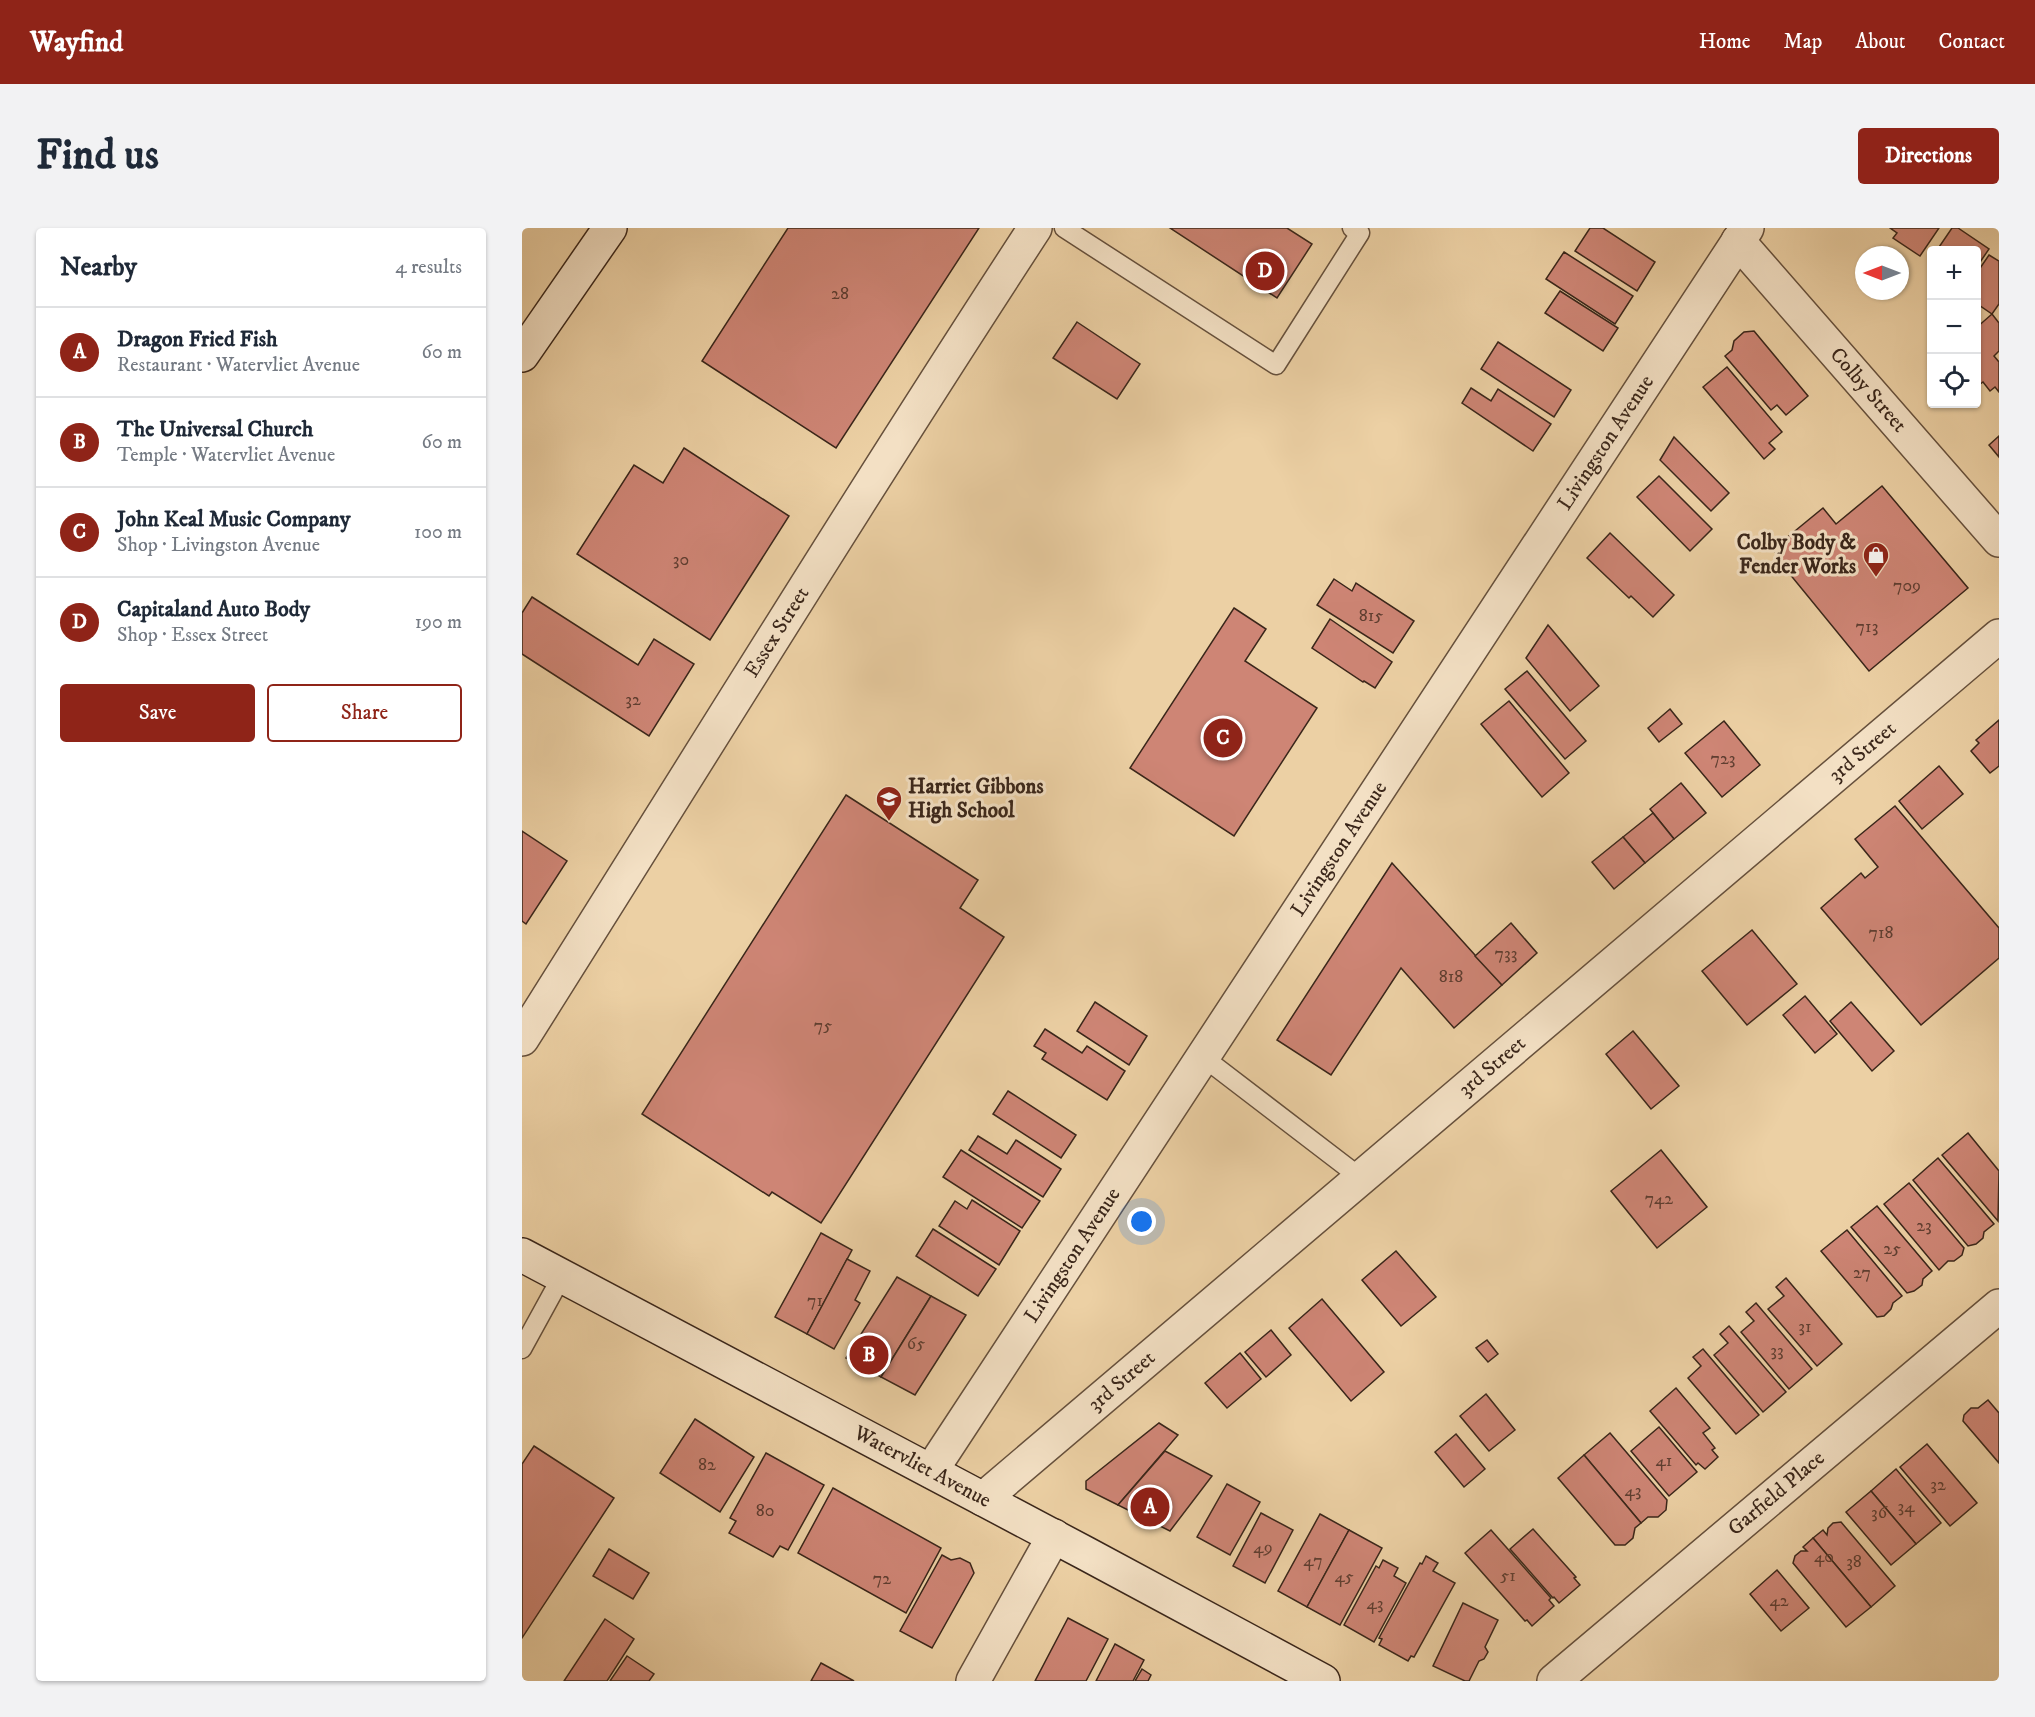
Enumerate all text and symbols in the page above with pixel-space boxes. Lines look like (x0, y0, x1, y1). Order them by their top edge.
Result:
text: Wayfind (30, 25, 123, 60)
text: Home (1699, 29, 1751, 55)
text: Map (1784, 29, 1822, 55)
text: About (1855, 29, 1906, 55)
text: Contact (1939, 29, 2005, 55)
button: Directions (1858, 128, 1999, 184)
text: Find us (36, 130, 159, 182)
north arrow (1855, 246, 1909, 300)
map controls (1927, 246, 1981, 408)
button: + (1927, 246, 1981, 300)
pin: D (1246, 248, 1284, 294)
text: Nearby (60, 251, 137, 284)
text: 4 results (395, 255, 462, 280)
house number: 28 (831, 283, 849, 305)
button: − (1927, 300, 1981, 354)
text: Dragon Fried Fish (117, 326, 278, 353)
text: A (73, 340, 86, 365)
text: 60 m (422, 340, 462, 365)
street label: Colby Street (1824, 342, 1913, 438)
text: Restaurant · Watervliet Avenue (117, 353, 360, 378)
button: locate (1927, 354, 1981, 408)
street label: Livingston Avenue (1552, 370, 1660, 515)
text: The Universal Church (117, 416, 313, 443)
text: B (73, 430, 86, 455)
text: 60 m (422, 430, 462, 455)
text: Temple · Watervliet Avenue (117, 443, 335, 468)
text: John Keal Music Company (117, 506, 350, 533)
text: C (73, 520, 86, 545)
text: 100 m (414, 520, 462, 545)
place label: Colby Body & Fender Works (1737, 530, 1856, 580)
text: Shop · Livingston Avenue (117, 533, 320, 558)
shop icon: Colby Body & Fender Works (1861, 540, 1891, 578)
house number: 30 (673, 549, 689, 571)
house number: 709 (1893, 575, 1921, 597)
street label: Essex Street (739, 582, 815, 682)
text: Capitaland Auto Body (117, 596, 310, 623)
house number: 815 (1359, 605, 1383, 627)
text: D (72, 610, 87, 635)
text: 190 m (415, 610, 462, 635)
house number: 713 (1856, 616, 1878, 638)
text: Shop · Essex Street (117, 623, 268, 648)
button: Save (60, 684, 255, 742)
button: Share (267, 684, 462, 742)
house number: 32 (625, 689, 641, 711)
pin: C (1204, 716, 1242, 760)
street label: 3rd Street (1824, 716, 1902, 788)
house number: 723 (1710, 748, 1736, 770)
place label: Harriet Gibbons High School (908, 774, 1044, 824)
street label: Livingston Avenue (1285, 776, 1393, 922)
school or university icon: Harriet Gibbons High School (874, 784, 904, 822)
house number: 718 (1868, 922, 1894, 944)
house number: 733 (1495, 943, 1517, 965)
house number: 818 (1439, 966, 1463, 988)
house number: 75 (814, 1015, 832, 1037)
street label: 3rd Street (1453, 1030, 1531, 1102)
street label: Livingston Avenue (1019, 1183, 1127, 1328)
house number: 742 (1645, 1188, 1673, 1210)
your location (1127, 1207, 1156, 1236)
house number: 23 (1916, 1215, 1932, 1237)
house number: 25 (1883, 1238, 1901, 1260)
house number: 27 (1853, 1262, 1871, 1284)
house number: 71 (807, 1290, 823, 1312)
house number: 31 (1798, 1316, 1812, 1338)
pin: B (850, 1332, 888, 1378)
house number: 65 (907, 1333, 925, 1355)
house number: 33 (1770, 1340, 1784, 1362)
street label: 3rd Street (1083, 1345, 1161, 1417)
street label: Watervliet Avenue (848, 1420, 996, 1514)
street label: Garfield Place (1723, 1445, 1830, 1542)
house number: 41 (1656, 1450, 1672, 1472)
house number: 82 (698, 1454, 716, 1476)
house number: 32 (1930, 1474, 1946, 1496)
house number: 43 (1624, 1480, 1642, 1502)
pin: A (1130, 1484, 1170, 1530)
house number: 34 (1897, 1496, 1915, 1518)
house number: 80 (756, 1500, 774, 1522)
house number: 36 (1871, 1502, 1888, 1524)
house number: 49 (1253, 1537, 1273, 1559)
house number: 40 (1814, 1546, 1834, 1568)
house number: 47 (1303, 1550, 1323, 1572)
house number: 38 (1846, 1551, 1862, 1573)
house number: 51 (1500, 1565, 1516, 1587)
house number: 45 (1334, 1566, 1354, 1588)
house number: 72 (873, 1568, 891, 1590)
house number: 42 (1769, 1590, 1789, 1612)
house number: 43 (1366, 1593, 1384, 1615)

